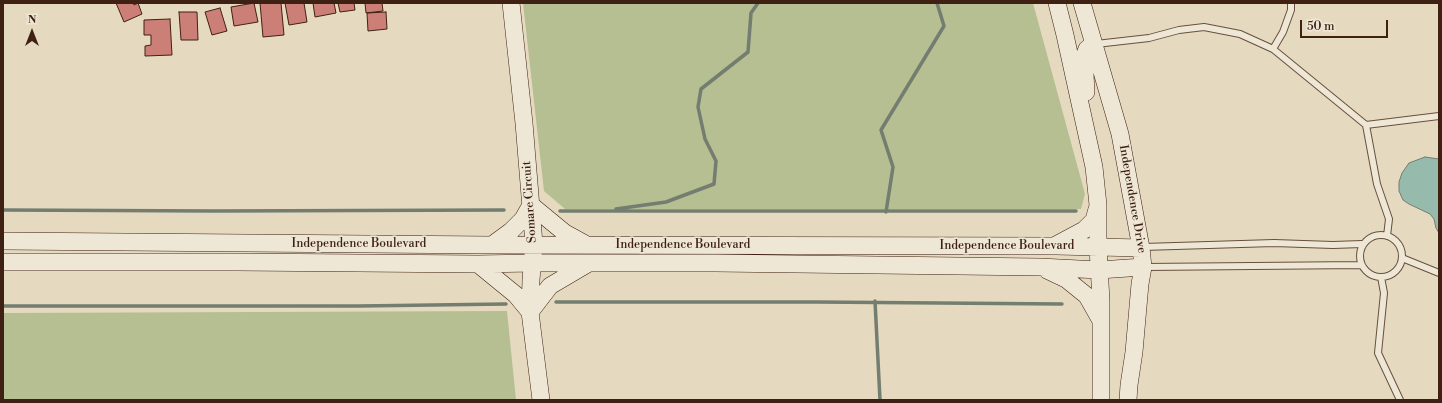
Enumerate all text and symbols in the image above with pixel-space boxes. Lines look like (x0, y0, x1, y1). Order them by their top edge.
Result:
north arrow (12, 12, 52, 52)
scale bar (1302, 12, 1390, 38)
text: N (28, 13, 36, 27)
text: 50 m (1307, 19, 1335, 34)
street label: Independence Drive (1115, 144, 1149, 254)
street label: Somare Circuit (520, 161, 540, 243)
street label: Independence Boulevard (292, 237, 426, 251)
street label: Independence Boulevard (616, 238, 750, 252)
street label: Independence Boulevard (940, 239, 1074, 253)

